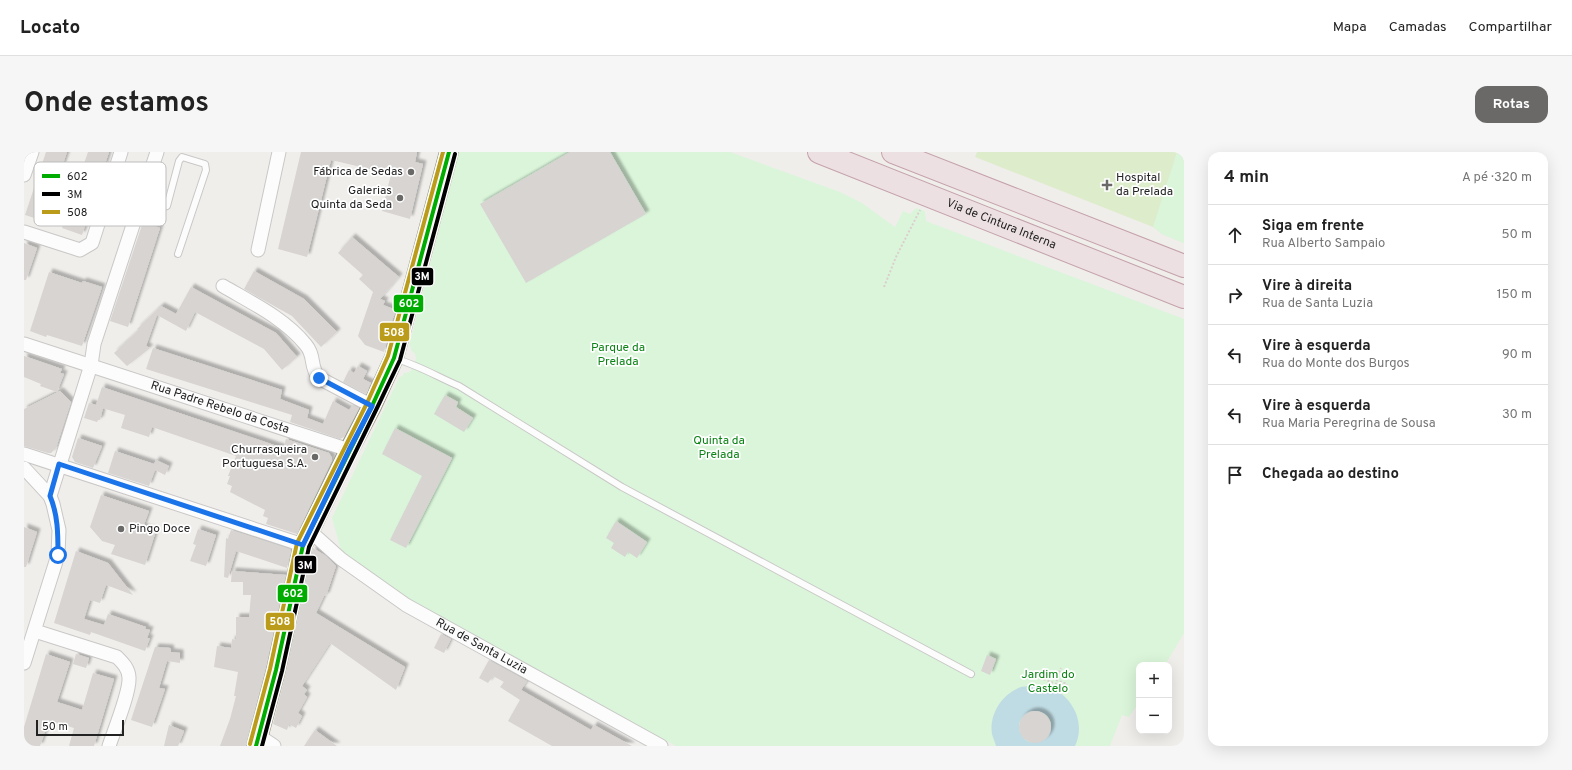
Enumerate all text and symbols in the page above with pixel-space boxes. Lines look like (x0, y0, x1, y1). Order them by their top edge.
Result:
text: Locato (20, 16, 80, 40)
text: Mapa (1333, 19, 1367, 36)
text: Camadas (1389, 19, 1447, 36)
text: Compartilhar (1469, 19, 1552, 36)
text: Onde estamos (24, 86, 209, 122)
button: Rotas (1475, 86, 1548, 123)
legend (34, 162, 166, 226)
place label: Fábrica de Sedas (313, 164, 403, 180)
marker: Fábrica de Sedas (406, 167, 416, 177)
text: 4 min (1224, 167, 1269, 189)
text: 602 (67, 170, 87, 184)
place label: Hospital da Prelada (1116, 170, 1173, 200)
text: A pé · 320 m (1462, 170, 1532, 186)
marker: Hospital da Prelada (1101, 179, 1113, 191)
place label: Galerias Quinta da Seda (311, 183, 392, 213)
text: 3M (67, 188, 82, 202)
marker: Galerias Quinta da Seda (395, 193, 405, 203)
street label: Via de Cintura Interna (944, 195, 1058, 253)
text: 508 (67, 206, 88, 220)
text: Siga em frente (1262, 217, 1364, 236)
icon: ahead (1224, 224, 1246, 246)
text: 50 m (1502, 227, 1532, 243)
text: Rua Alberto Sampaio (1262, 236, 1385, 252)
line badge: 3M (411, 267, 434, 286)
text: 3M (414, 270, 430, 284)
text: Vire à direita (1262, 277, 1352, 296)
icon: right (1224, 284, 1246, 306)
text: 150 m (1497, 287, 1532, 303)
line badge: 602 (393, 294, 424, 313)
text: Rua de Santa Luzia (1262, 296, 1373, 312)
text: 602 (399, 297, 419, 311)
line badge: 508 (379, 322, 410, 342)
text: 508 (384, 326, 405, 340)
text: Vire à esquerda (1262, 337, 1371, 356)
park label: Parque da Prelada (591, 340, 645, 370)
icon: left (1224, 344, 1246, 366)
text: 90 m (1502, 347, 1532, 363)
text: Rua do Monte dos Burgos (1262, 356, 1410, 372)
route end (310, 369, 328, 387)
street label: Rua Padre Rebelo da Costa (149, 378, 291, 438)
text: Vire à esquerda (1262, 397, 1371, 416)
icon: left (1224, 404, 1246, 426)
text: 30 m (1502, 407, 1532, 423)
text: Rua Maria Peregrina de Sousa (1262, 416, 1436, 432)
park label: Quinta da Prelada (693, 433, 745, 463)
place label: Churrasqueira Portuguesa S.A. (222, 442, 307, 472)
marker: Churrasqueira Portuguesa S.A. (310, 452, 320, 462)
icon: arrive (1224, 464, 1246, 486)
text: Chegada ao destino (1262, 465, 1399, 484)
place label: Pingo Doce (129, 521, 190, 537)
marker: Pingo Doce (116, 524, 126, 534)
route start (49, 546, 67, 564)
line badge: 3M (294, 555, 317, 574)
text: 3M (297, 559, 313, 573)
line badge: 602 (277, 584, 308, 603)
text: 602 (283, 587, 303, 601)
line badge: 508 (265, 612, 295, 631)
text: 508 (270, 615, 291, 629)
street label: Rua de Santa Luzia (433, 615, 530, 678)
map controls (1136, 662, 1172, 734)
button: + (1136, 662, 1172, 698)
park label: Jardim do Castelo (1021, 667, 1075, 697)
button: − (1136, 698, 1172, 734)
scale bar (36, 718, 124, 737)
text: 50 m (42, 720, 68, 734)

